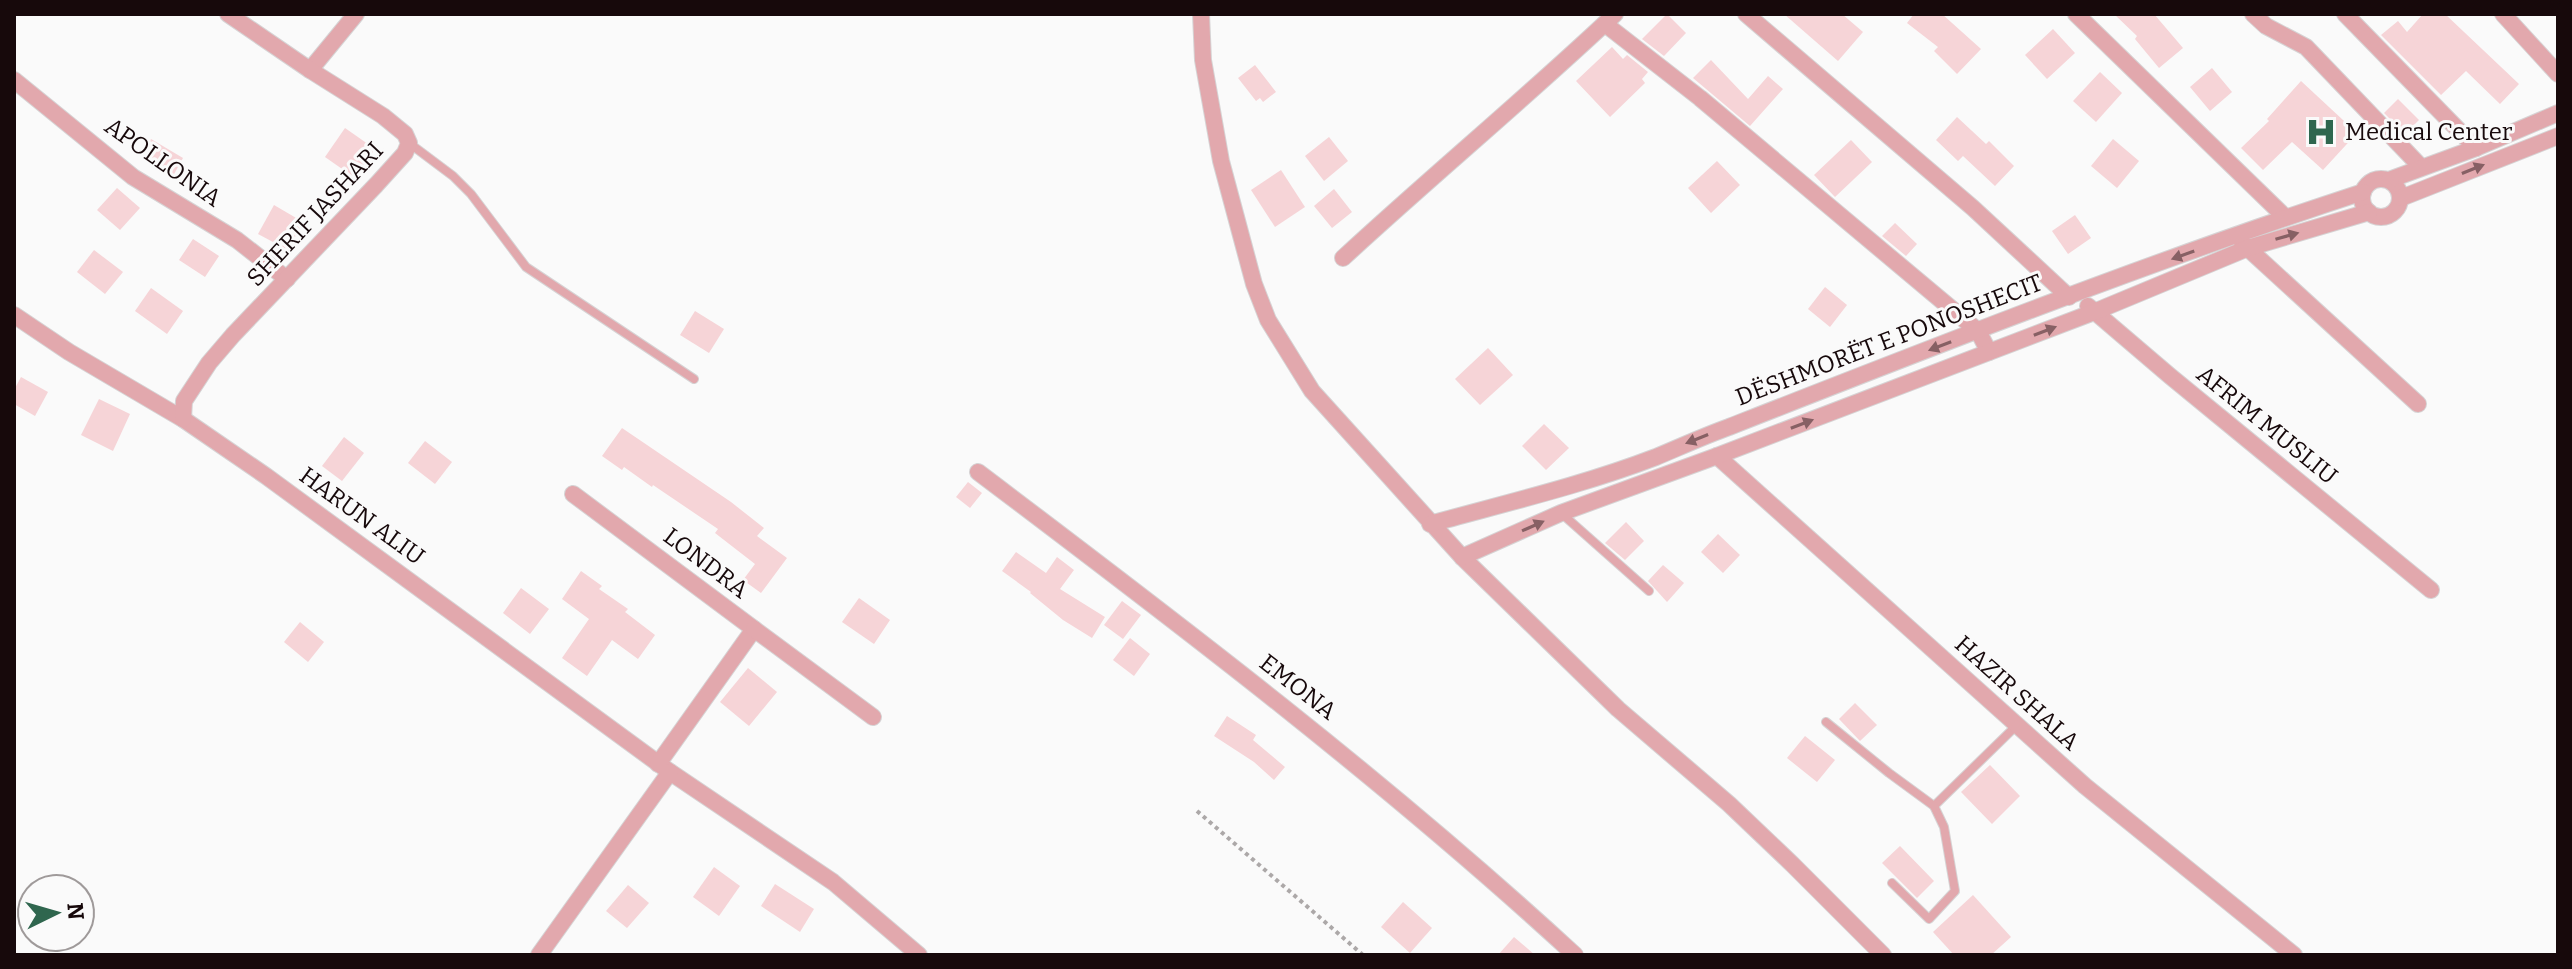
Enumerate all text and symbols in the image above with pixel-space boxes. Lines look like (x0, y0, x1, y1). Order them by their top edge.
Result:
street label: APOLLONIA (99, 112, 227, 212)
hospital icon: Medical Center (2304, 115, 2338, 149)
place label: Medical Center (2345, 118, 2513, 146)
street label: SHERIF JASHARI (241, 136, 389, 292)
one-way arrow (2461, 162, 2485, 175)
one-way arrow (2276, 229, 2300, 242)
one-way arrow (2171, 249, 2195, 261)
street label: DËSHMORËT E PONOSHECIT (1732, 268, 2046, 412)
one-way arrow (2033, 324, 2057, 337)
one-way arrow (1928, 340, 1952, 353)
street label: AFRIM MUSLIU (2191, 360, 2343, 490)
one-way arrow (1790, 417, 1814, 430)
one-way arrow (1685, 433, 1709, 446)
street label: HARUN ALIU (294, 461, 430, 571)
one-way arrow (1521, 519, 1545, 532)
street label: LONDRA (658, 522, 754, 604)
street label: HAZIR SHALA (1949, 630, 2085, 756)
street label: EMONA (1254, 648, 1342, 726)
north arrow (16, 873, 96, 953)
text: N (61, 902, 90, 921)

